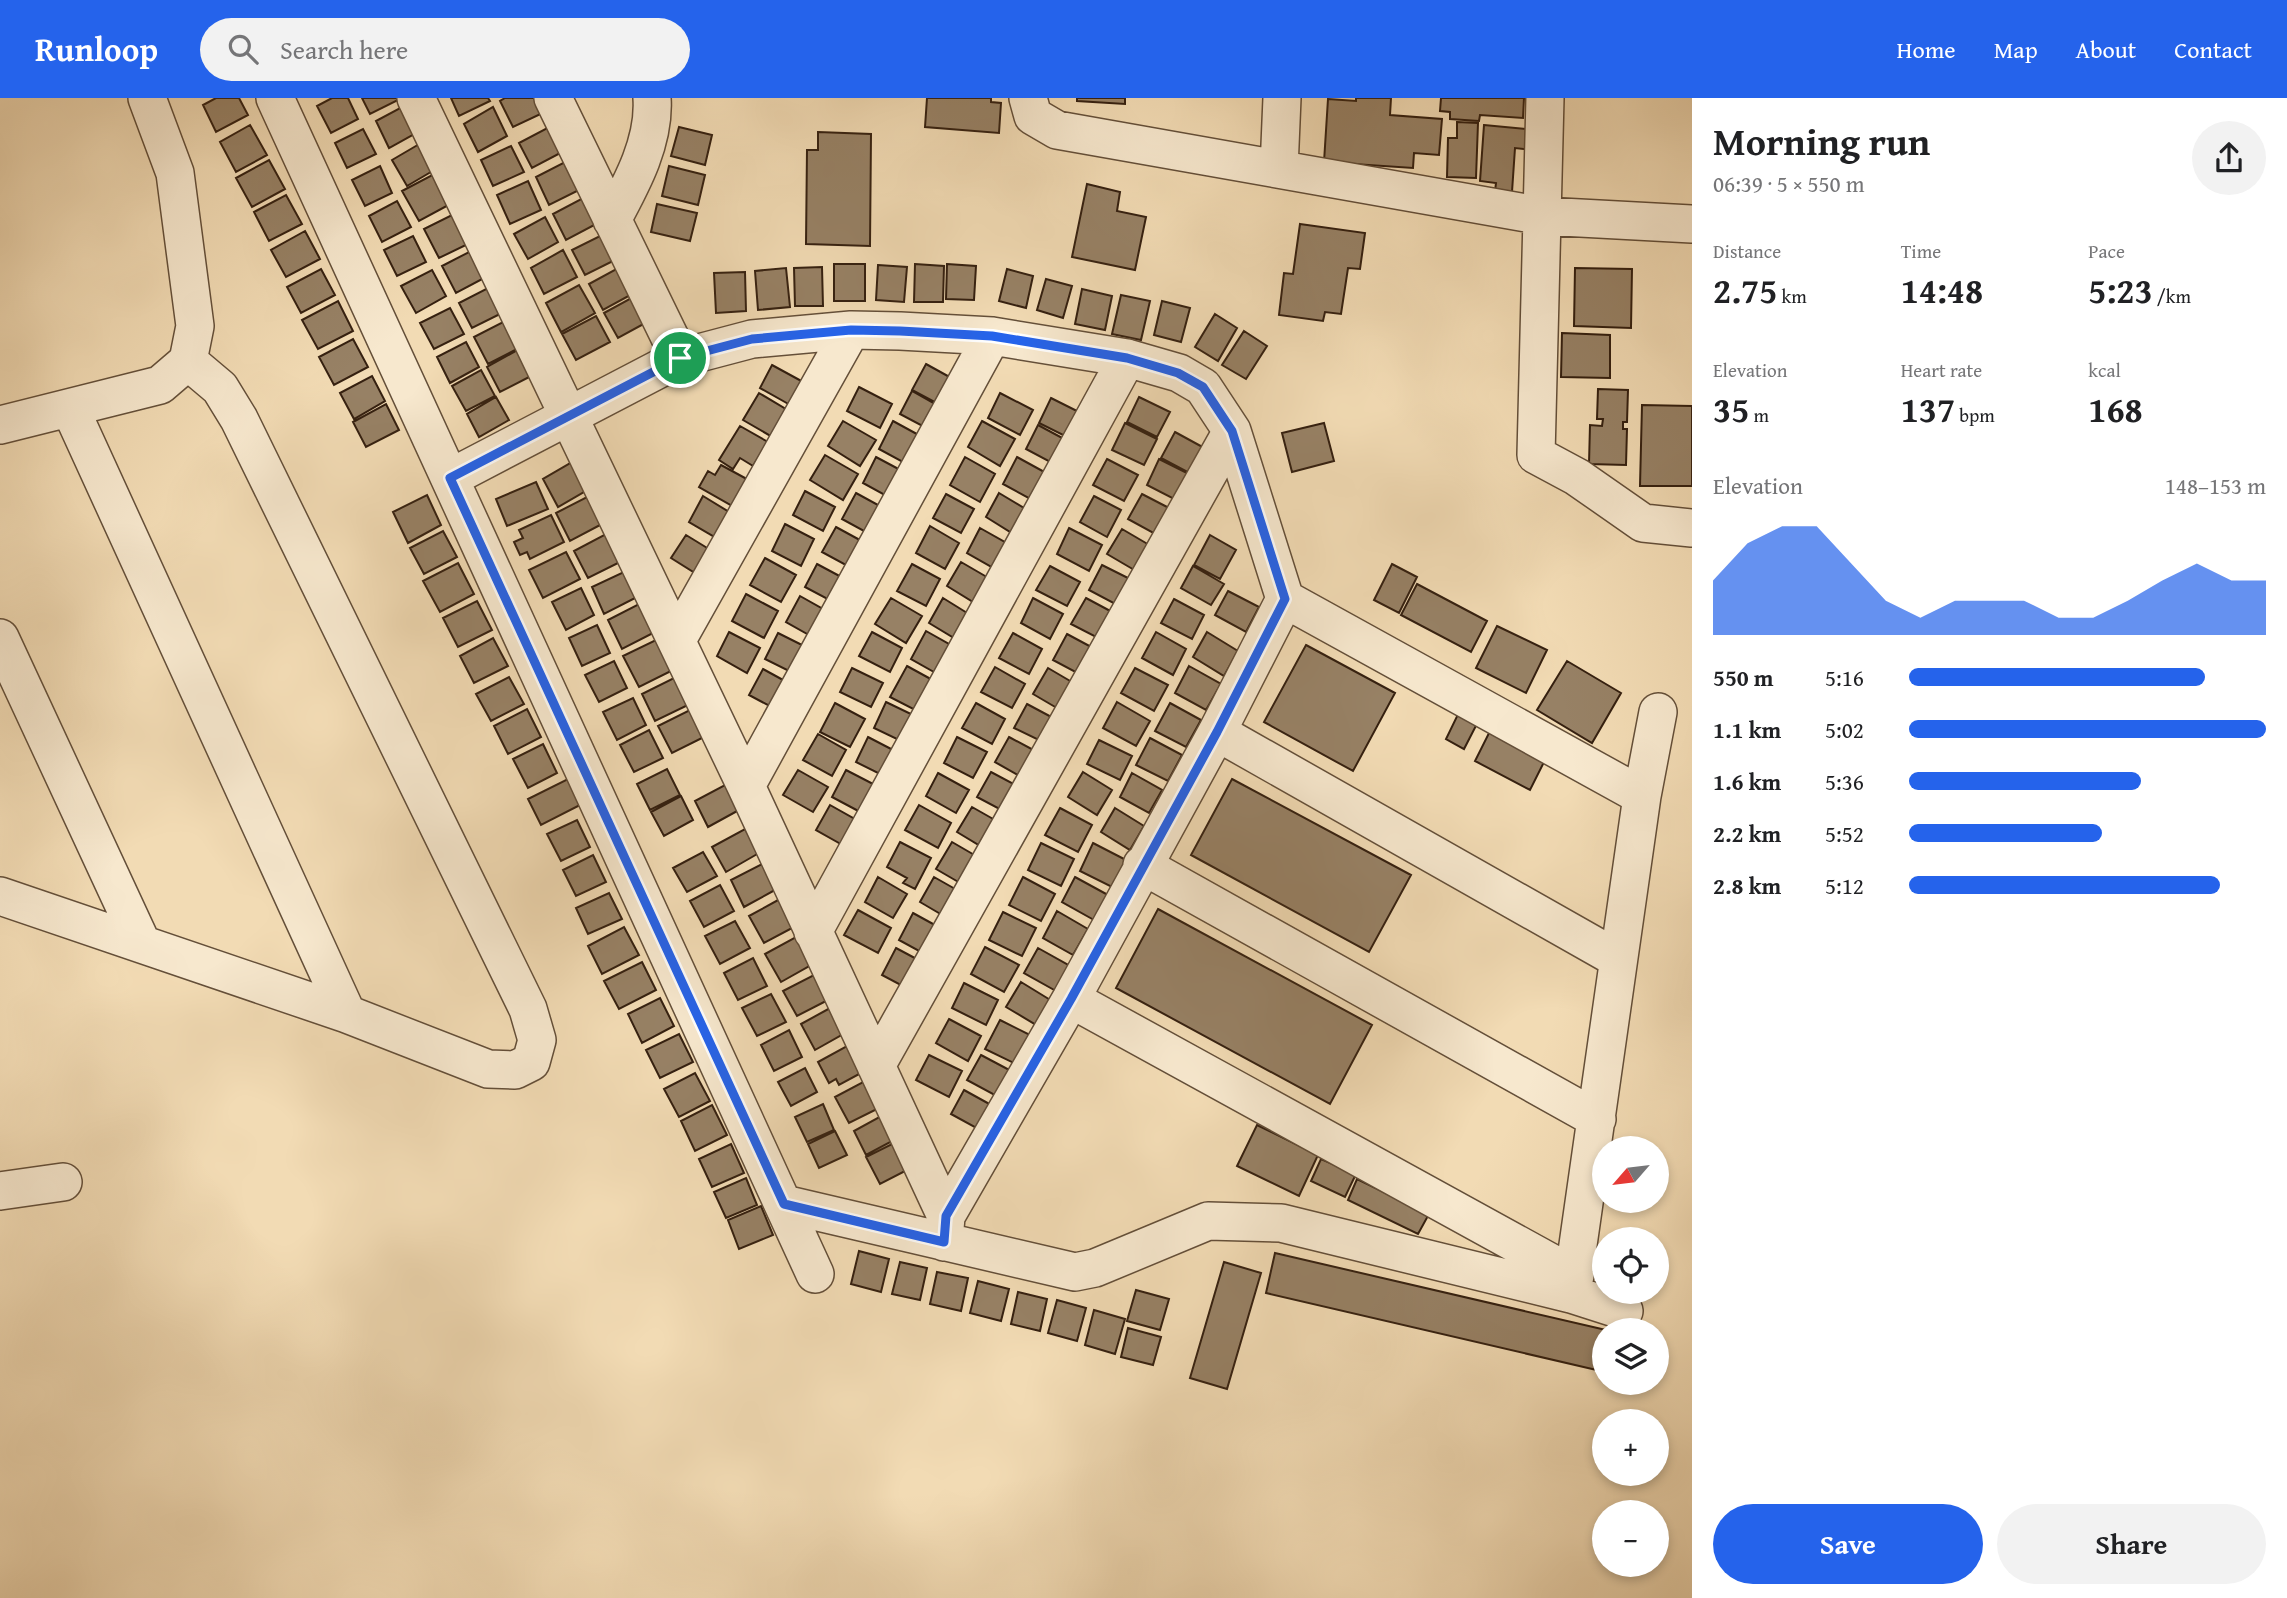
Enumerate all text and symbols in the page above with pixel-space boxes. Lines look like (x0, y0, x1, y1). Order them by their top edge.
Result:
search box (200, 18, 690, 81)
text: Runloop (35, 25, 158, 73)
icon: search (224, 30, 262, 68)
text: Search here (280, 30, 408, 69)
text: Home (1897, 32, 1956, 67)
text: Map (1994, 32, 2038, 67)
text: About (2076, 32, 2136, 67)
text: Contact (2174, 32, 2252, 67)
text: Morning run (1713, 113, 1930, 169)
button: share (2192, 121, 2266, 195)
text: 06:39 · 5 × 550 m (1713, 167, 1865, 200)
text: Distance (1713, 237, 1781, 265)
text: Time (1901, 237, 1941, 265)
text: Pace (2088, 237, 2125, 265)
text: 2.75 (1713, 265, 1777, 316)
text: 14:48 (1901, 265, 1983, 316)
text: 5:23 (2088, 265, 2153, 316)
text: km (1777, 282, 1807, 310)
text: /km (2153, 282, 2191, 310)
pin (650, 328, 710, 388)
icon: arrive (661, 339, 699, 377)
text: Elevation (1713, 356, 1787, 384)
text: Heart rate (1901, 356, 1982, 384)
text: kcal (2088, 356, 2121, 384)
text: 35 (1713, 384, 1749, 435)
text: 137 (1901, 384, 1955, 435)
text: 168 (2088, 384, 2143, 435)
text: m (1749, 401, 1769, 429)
text: bpm (1955, 401, 1995, 429)
text: Elevation (1713, 469, 1803, 502)
text: 148–153 m (2165, 469, 2266, 502)
text: 550 m (1713, 661, 1774, 694)
text: 5:16 (1825, 661, 1864, 694)
text: 1.1 km (1713, 713, 1781, 746)
text: 5:02 (1825, 713, 1864, 746)
text: 1.6 km (1713, 765, 1781, 798)
text: 5:36 (1825, 765, 1864, 798)
text: 2.2 km (1713, 817, 1781, 850)
text: 5:52 (1825, 817, 1864, 850)
text: 2.8 km (1713, 869, 1781, 902)
text: 5:12 (1825, 869, 1864, 902)
north arrow (1592, 1136, 1670, 1213)
map controls (1592, 1136, 1669, 1577)
button: locate (1592, 1227, 1669, 1304)
button: layers (1592, 1318, 1669, 1395)
button: + (1592, 1409, 1669, 1486)
button: − (1592, 1500, 1669, 1577)
button: Save (1713, 1504, 1983, 1584)
button: Share (1997, 1504, 2266, 1584)

